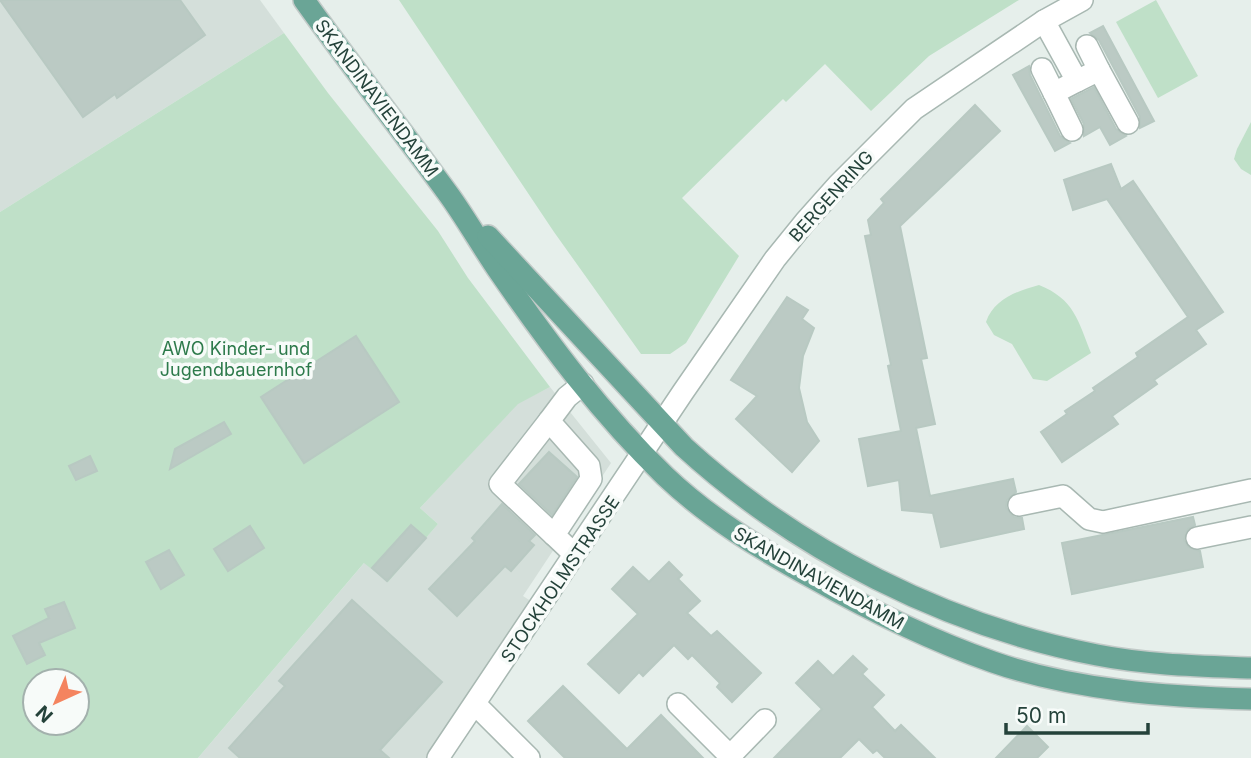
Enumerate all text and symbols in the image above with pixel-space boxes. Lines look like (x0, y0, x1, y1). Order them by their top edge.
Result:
street label: SKANDINAVIENDAMM (311, 15, 443, 181)
street label: BERGENRING (785, 146, 877, 246)
park label: AWO Kinder- und Jugendbauernhof (160, 338, 313, 380)
street label: STOCKHOLMSTRASSE (496, 492, 624, 666)
street label: SKANDINAVIENDAMM (730, 522, 908, 634)
north arrow (21, 667, 91, 737)
scale bar (1006, 692, 1148, 736)
text: N (31, 701, 58, 727)
text: 50 m (1016, 703, 1066, 728)

